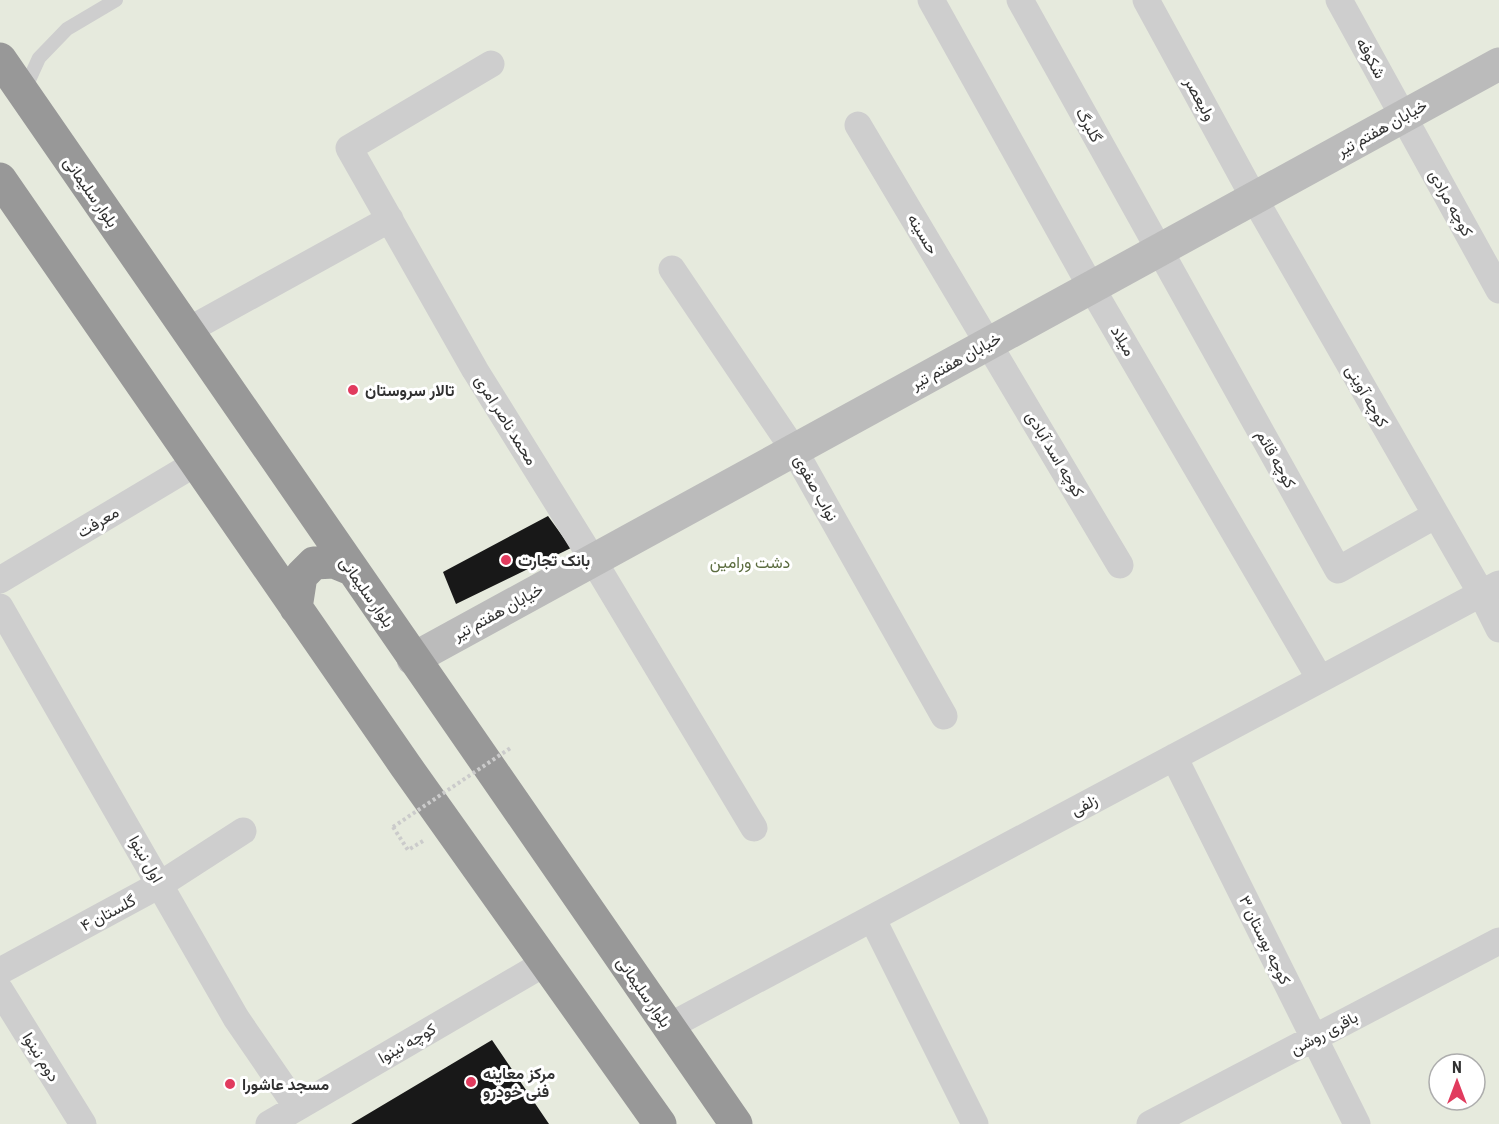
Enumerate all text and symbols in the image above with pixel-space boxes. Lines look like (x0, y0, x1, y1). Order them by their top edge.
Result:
street label: شکوفه (1351, 34, 1390, 82)
street label: ولیعصر (1179, 73, 1220, 124)
street label: خیابان هفتم تیر (1333, 95, 1431, 162)
street label: گلبرگ (1071, 104, 1106, 146)
street label: بلوار سلیمانی (59, 153, 122, 231)
street label: کوچه مرادی (1423, 166, 1477, 241)
street label: حسینه (904, 210, 943, 258)
street label: میلاد (1107, 323, 1139, 359)
street label: خیابان هفتم تیر (907, 328, 1005, 395)
street label: کوچه آوینی (1340, 362, 1392, 431)
street label: محمد ناصر امری (470, 372, 541, 469)
place label: تالار سروستان (365, 381, 455, 401)
marker: تالار سروستان (346, 383, 360, 397)
street label: کوچه اسد آبادی (1020, 408, 1088, 501)
street label: کوچه قائم (1251, 427, 1300, 492)
street label: نواب صفوی (789, 452, 842, 525)
street label: معرفت (74, 502, 123, 543)
place label: بانک تجارت (518, 551, 590, 571)
street label: بلوار سلیمانی (335, 553, 398, 631)
marker: بانک تجارت (499, 553, 513, 567)
park label: دشت ورامین (710, 553, 790, 573)
street label: خیابان هفتم تیر (449, 579, 547, 646)
street label: زلفی (1067, 790, 1101, 821)
street label: اول نینوا (124, 832, 167, 886)
street label: گلستان ۴ (77, 891, 139, 935)
street label: کوچه بوستان ۳ (1233, 892, 1295, 989)
street label: بلوار سلیمانی (612, 953, 675, 1031)
street label: باقری روشن (1287, 1007, 1362, 1060)
street label: کوچه نینوا (375, 1019, 440, 1069)
street label: دوم نینوا (18, 1029, 64, 1086)
north arrow (1427, 1052, 1487, 1112)
text: N (1452, 1058, 1462, 1077)
place label: مرکز معاینه فنی خودرو (483, 1064, 555, 1102)
place label: مسجد عاشورا (242, 1075, 330, 1095)
marker: مرکز معاینه فنی خودرو (464, 1075, 478, 1089)
marker: مسجد عاشورا (223, 1077, 237, 1091)

